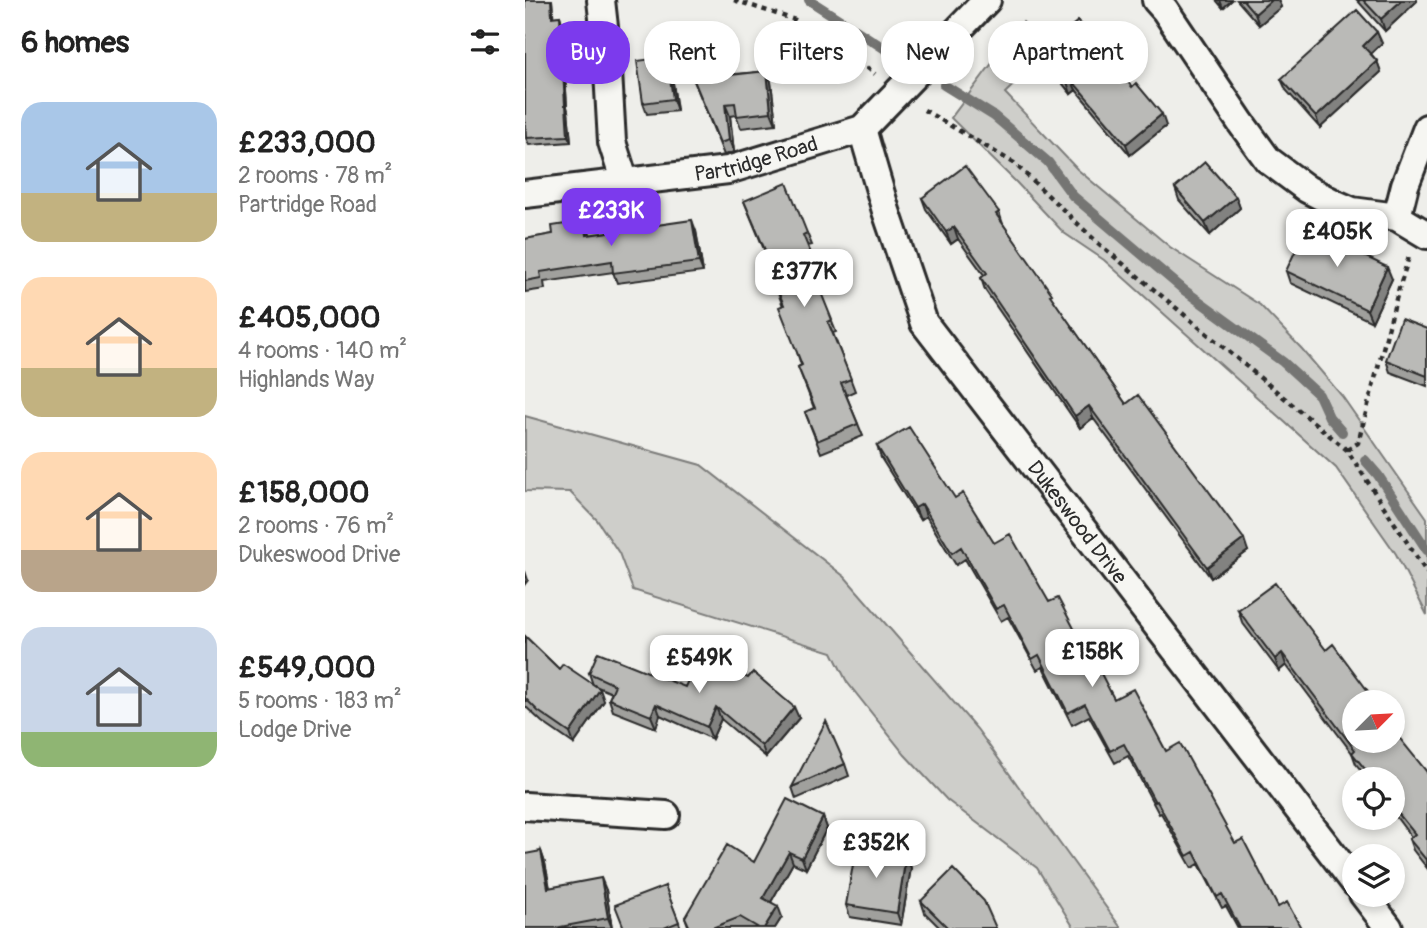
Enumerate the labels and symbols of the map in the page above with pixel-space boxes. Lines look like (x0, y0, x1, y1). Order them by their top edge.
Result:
street label: Partridge Road (693, 130, 821, 188)
pin: £233K (562, 188, 660, 248)
pin: £405K (1288, 210, 1386, 269)
pin: £377K (755, 250, 853, 309)
street label: Dukeswood Drive (1021, 455, 1133, 590)
pin: £158K (1043, 630, 1141, 689)
pin: £549K (650, 636, 748, 695)
north arrow (1342, 690, 1405, 752)
pin: £352K (827, 820, 925, 880)

